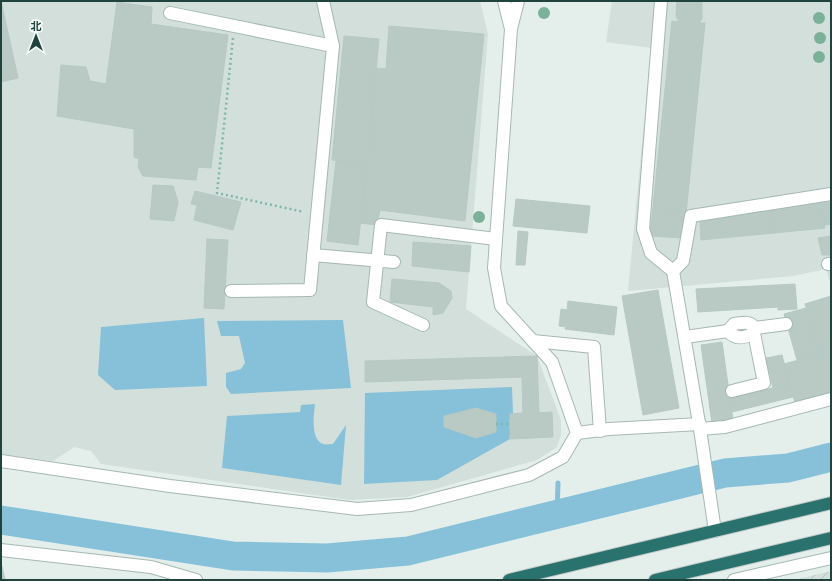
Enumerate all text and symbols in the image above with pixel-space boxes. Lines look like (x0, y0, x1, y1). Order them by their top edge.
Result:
north arrow (16, 16, 56, 56)
text: 北 (31, 19, 42, 33)

